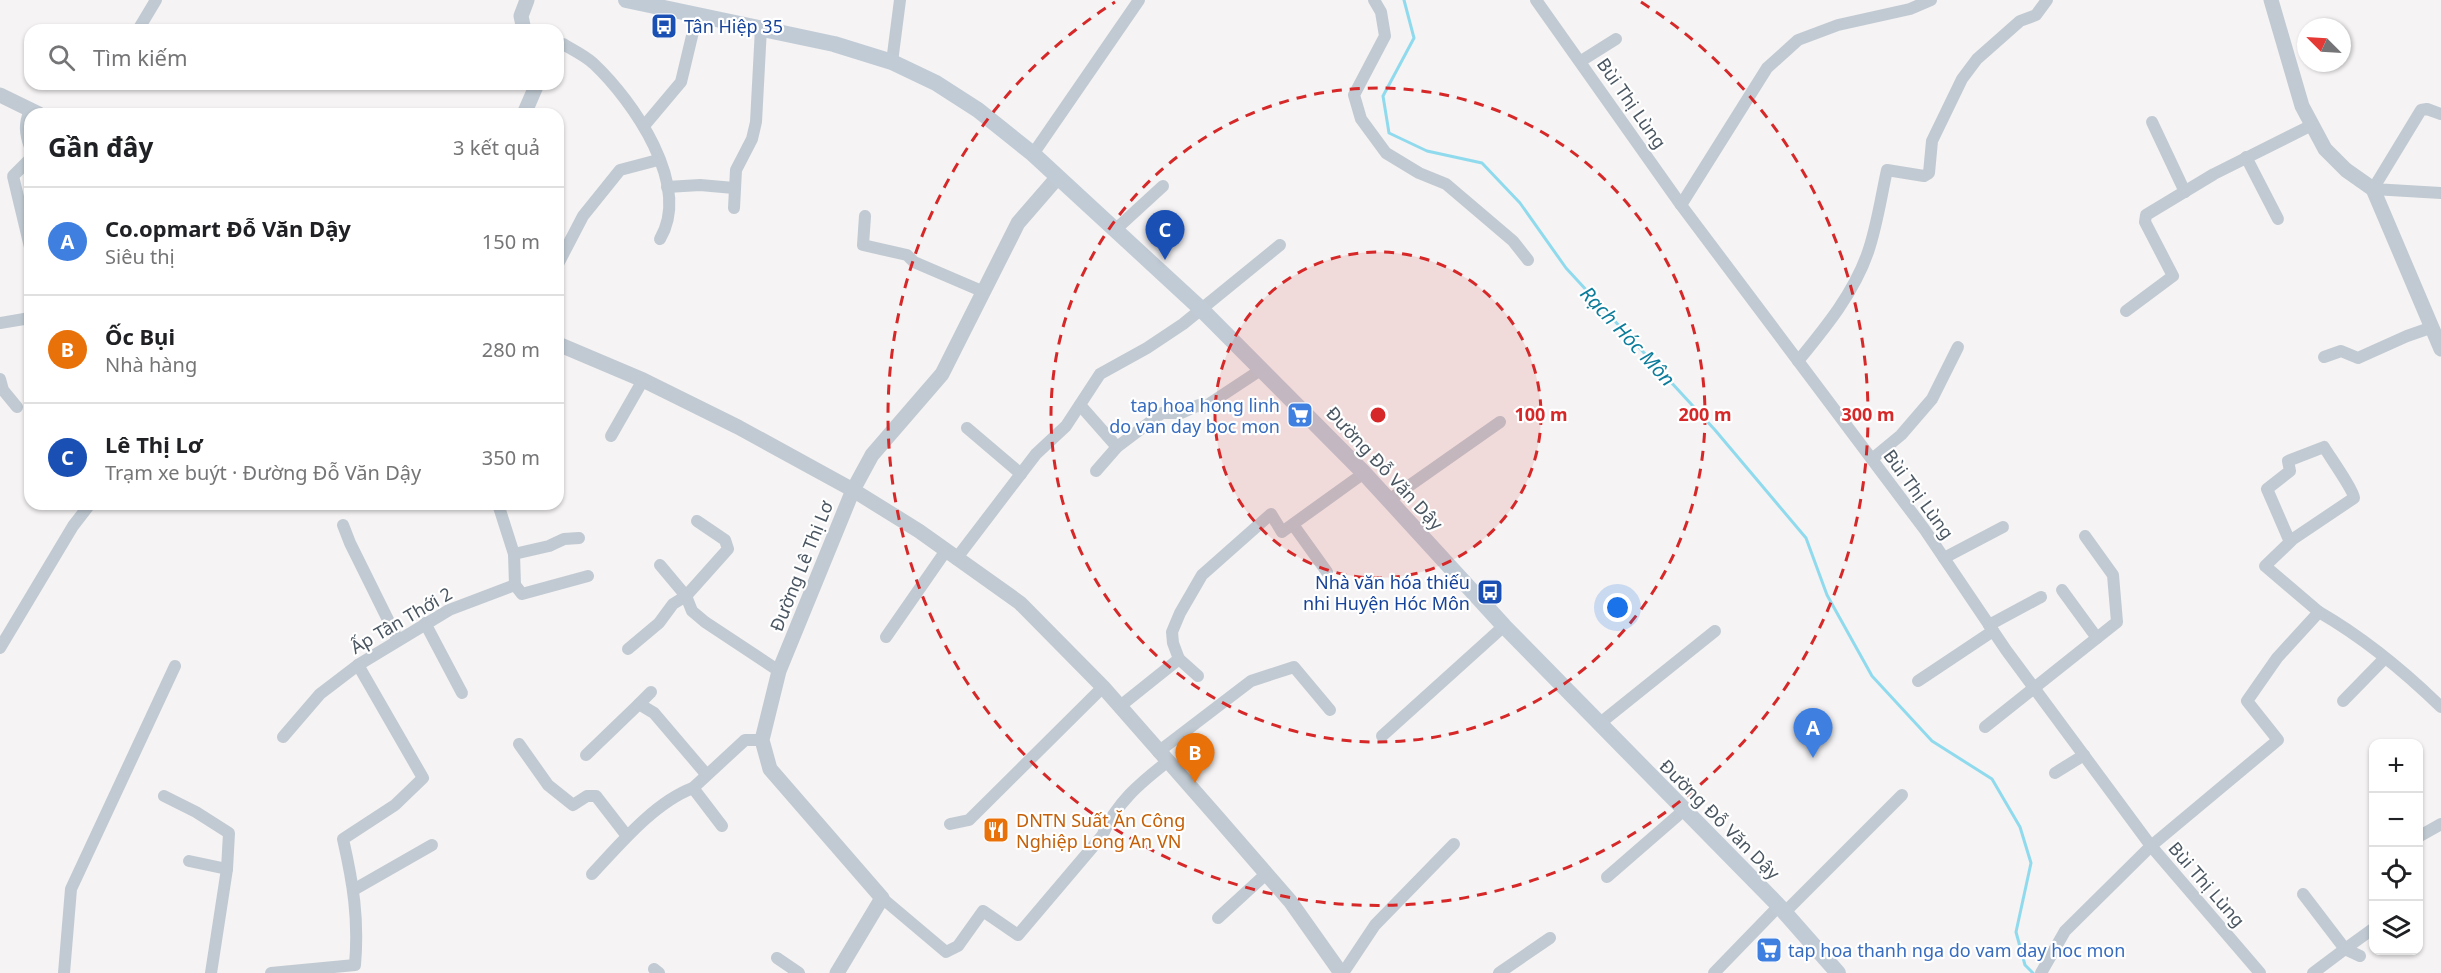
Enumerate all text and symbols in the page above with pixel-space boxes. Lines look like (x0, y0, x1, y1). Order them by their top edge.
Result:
bus stop icon: Tân Hiệp 35 (649, 11, 679, 41)
place label: Tân Hiệp 35 (684, 14, 783, 38)
north arrow (2297, 18, 2351, 72)
search box (24, 24, 564, 90)
icon: search (45, 41, 78, 74)
text: Tìm kiếm (93, 42, 188, 72)
street label: Bùi Thị Lùng (1592, 53, 1672, 153)
text: Gần đây (48, 129, 153, 165)
text: 3 kết quả (453, 134, 540, 161)
pin: C (1146, 210, 1184, 260)
text: Co.opmart Đỗ Văn Dậy (105, 213, 351, 243)
text: A (61, 228, 74, 255)
text: 150 m (482, 228, 540, 255)
text: Siêu thị (105, 243, 175, 270)
water label: Rạch Hóc Môn (1575, 280, 1681, 392)
text: Ốc Bụi (105, 321, 175, 351)
text: B (61, 336, 74, 363)
text: 280 m (482, 336, 540, 363)
text: Nhà hàng (105, 351, 197, 378)
place label: tap hoa hong linh do van day boc mon (1109, 393, 1280, 438)
supermarket icon: tap hoa hong linh do van day boc mon (1285, 400, 1315, 430)
street label: Đường Đỗ Văn Dậy (1321, 401, 1449, 536)
text: 100 m (1514, 402, 1568, 426)
text: 200 m (1678, 402, 1732, 426)
text: 300 m (1841, 402, 1895, 426)
centre of rings (1368, 405, 1388, 425)
text: Lê Thị Lơ (105, 429, 203, 459)
text: C (61, 444, 74, 471)
text: 350 m (482, 444, 540, 471)
street label: Bùi Thị Lùng (1878, 444, 1960, 544)
text: Trạm xe buýt · Đường Đỗ Văn Dậy (105, 459, 421, 486)
street label: Đường Lê Thị Lơ (764, 496, 838, 635)
place label: Nhà văn hóa thiếu nhi Huyện Hóc Môn (1303, 570, 1470, 615)
bus stop icon: Nhà văn hóa thiếu nhi Huyện Hóc Môn (1475, 577, 1505, 607)
street label: Ấp Tân Thới 2 (346, 581, 456, 659)
your location (1603, 593, 1632, 622)
pin: A (1794, 708, 1832, 758)
pin: B (1176, 734, 1214, 783)
map controls (2369, 739, 2423, 955)
button: + (2369, 739, 2423, 793)
street label: Đường Đỗ Văn Dậy (1655, 754, 1786, 885)
button: − (2369, 793, 2423, 847)
place label: DNTN Suất Ăn Công Nghiệp Long An VN (1016, 808, 1185, 853)
restaurant icon: DNTN Suất Ăn Công Nghiệp Long An VN (981, 815, 1011, 845)
street label: Bùi Thị Lùng (2163, 836, 2251, 932)
button: locate (2369, 847, 2423, 901)
button: layers (2369, 901, 2423, 955)
supermarket icon: tap hoa thanh nga do vam day hoc mon (1754, 935, 1784, 965)
place label: tap hoa thanh nga do vam day hoc mon (1788, 938, 2125, 962)

